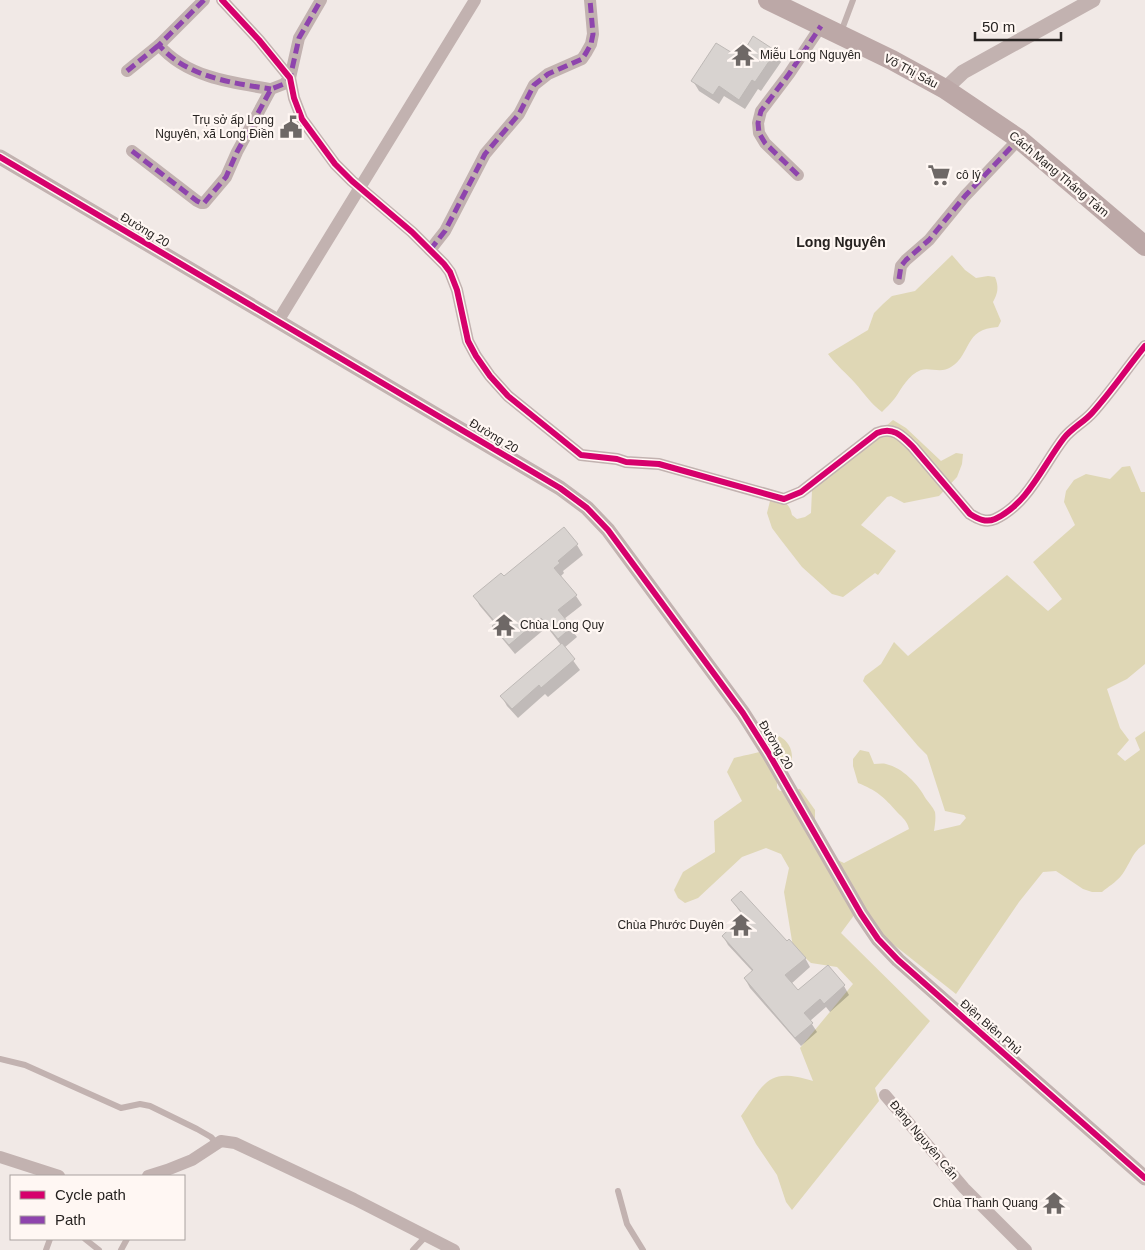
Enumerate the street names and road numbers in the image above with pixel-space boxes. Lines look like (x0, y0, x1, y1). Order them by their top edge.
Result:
street label: Võ Thị Sáu (882, 51, 940, 91)
street label: Cách Mạng Tháng Tám (1006, 128, 1112, 220)
street label: Đường 20 (118, 210, 172, 250)
street label: Đường 20 (467, 416, 521, 456)
street label: Đường 20 (756, 718, 796, 772)
street label: Điện Biên Phủ (957, 997, 1025, 1057)
street label: Đặng Nguyên Cẩn (887, 1098, 961, 1182)

